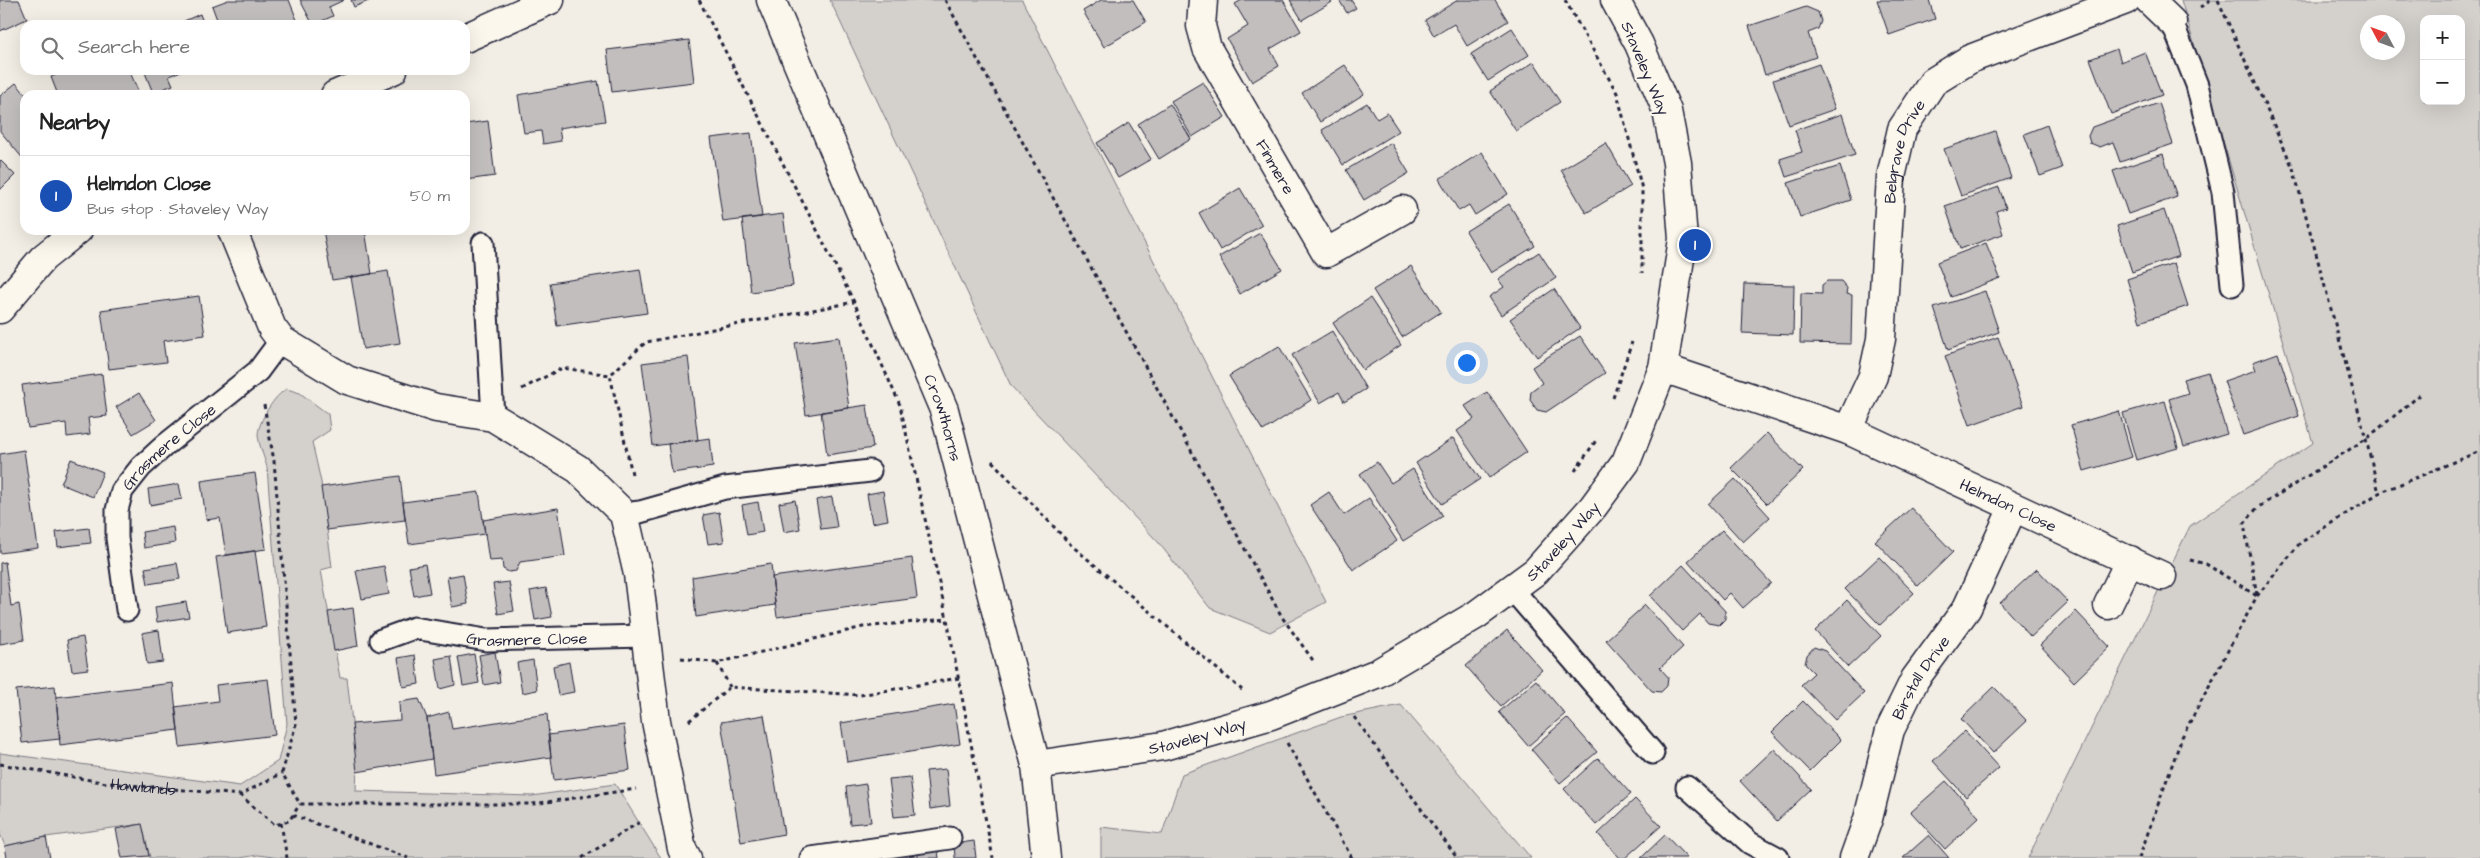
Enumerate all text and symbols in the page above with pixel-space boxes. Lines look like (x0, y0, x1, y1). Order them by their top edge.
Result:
north arrow (2360, 15, 2405, 60)
map controls (2420, 15, 2465, 105)
button: + (2420, 15, 2465, 60)
street label: Staveley Way (1614, 18, 1675, 119)
search box (20, 20, 470, 75)
icon: search (38, 34, 66, 62)
text: Search here (78, 34, 190, 61)
button: − (2420, 60, 2465, 105)
street label: Belgrave Drive (1879, 95, 1931, 204)
text: Nearby (40, 108, 110, 137)
street label: Finmere (1250, 136, 1300, 199)
text: Helmdon Close (87, 171, 211, 198)
text: 1 (55, 185, 57, 207)
text: 50 m (410, 185, 450, 207)
text: Bus stop · Staveley Way (87, 198, 269, 220)
pin: 1 (1679, 226, 1711, 264)
your location (1454, 350, 1480, 376)
street label: Crowthorns (918, 371, 967, 464)
street label: Grasmere Close (117, 399, 221, 495)
street label: Helmdon Close (1956, 473, 2060, 538)
street label: Staveley Way (1522, 497, 1606, 587)
street label: Grasmere Close (465, 627, 588, 652)
street label: Birstall Drive (1887, 631, 1955, 723)
street label: Staveley Way (1147, 713, 1249, 760)
street label: Hawlands (109, 773, 177, 801)

